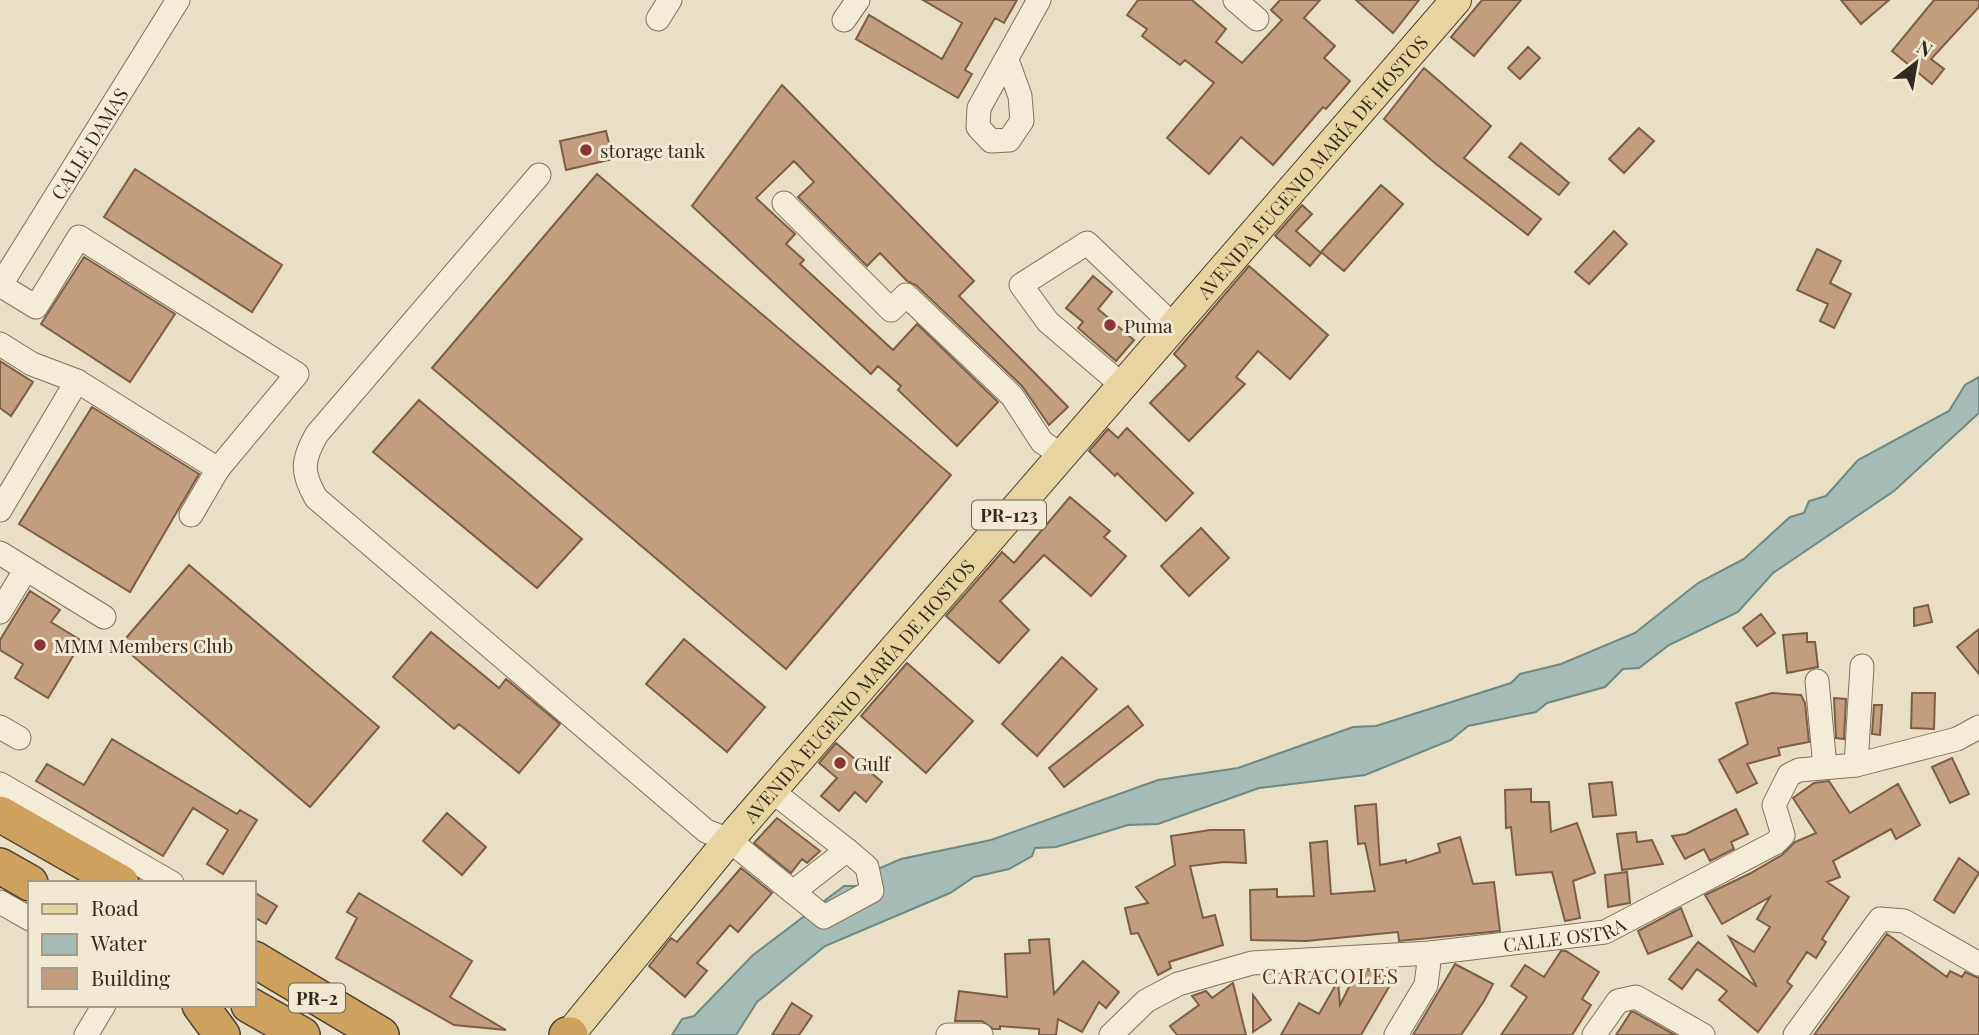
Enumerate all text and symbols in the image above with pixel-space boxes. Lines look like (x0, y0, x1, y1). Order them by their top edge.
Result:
north arrow (1881, 28, 1951, 98)
street label: AVENIDA EUGENIO MARÍA DE HOSTOS (1190, 29, 1433, 305)
text: N (1913, 33, 1938, 62)
street label: CALLE DAMAS (44, 83, 133, 204)
place label: storage tank (600, 137, 706, 163)
marker: storage tank (578, 142, 594, 158)
place label: Puma (1124, 312, 1173, 338)
marker: Puma (1102, 317, 1118, 333)
road number: PR-123 (972, 500, 1046, 530)
street label: AVENIDA EUGENIO MARÍA DE HOSTOS (736, 553, 980, 829)
place label: MMM Members Club (54, 632, 233, 658)
marker: MMM Members Club (32, 637, 48, 653)
place label: Gulf (854, 750, 892, 776)
marker: Gulf (832, 755, 848, 771)
legend (28, 881, 256, 1007)
text: Road (91, 893, 139, 921)
street label: CALLE OSTRA (1502, 910, 1631, 957)
text: Water (90, 928, 147, 956)
district label: CARACOLES (1262, 961, 1400, 989)
text: Building (91, 963, 170, 991)
road number: PR-2 (289, 984, 345, 1013)

